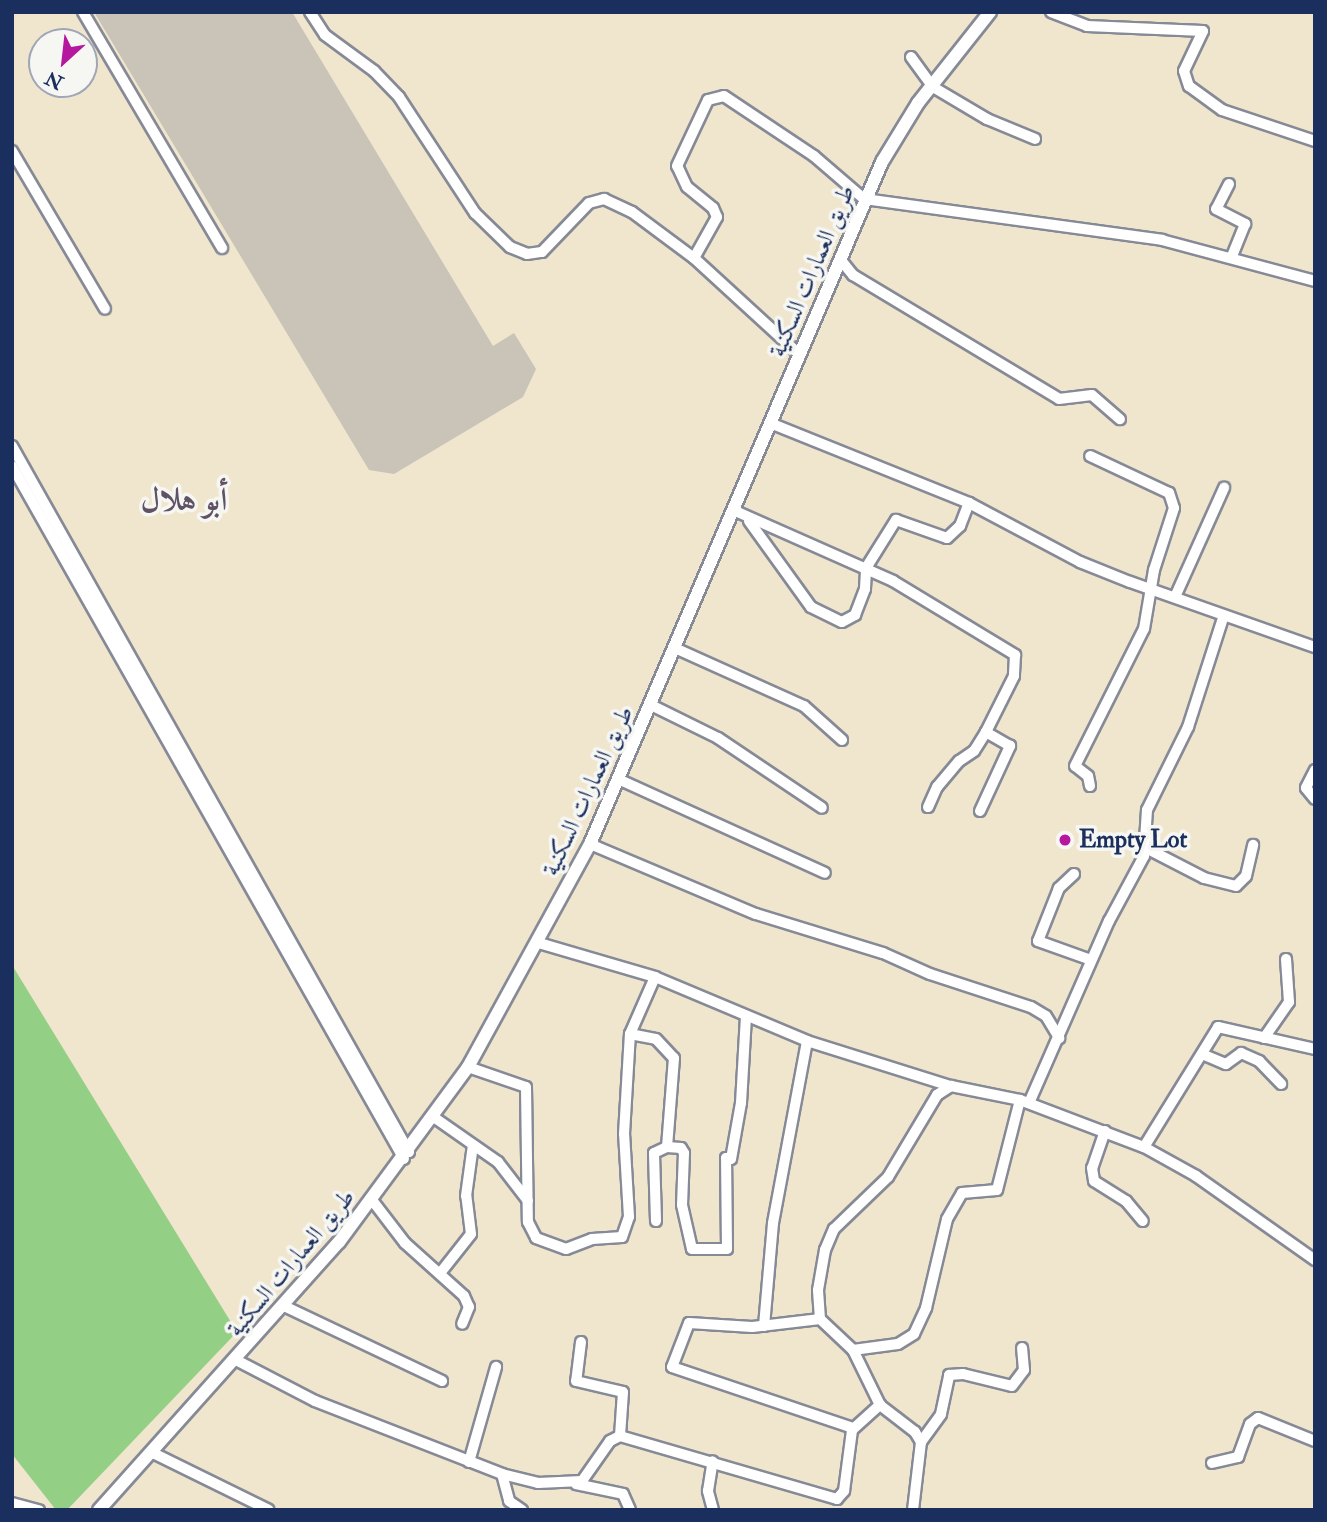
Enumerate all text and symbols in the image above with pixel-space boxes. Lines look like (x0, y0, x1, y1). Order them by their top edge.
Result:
north arrow (28, 28, 98, 98)
text: N (41, 65, 67, 94)
street label: طريق العمارات السكنية (763, 181, 861, 361)
district label: أبو هلال (140, 481, 228, 519)
street label: طريق العمارات السكنية (536, 702, 640, 880)
place label: Empty Lot (1079, 826, 1187, 854)
marker: Empty Lot (1057, 832, 1073, 848)
street label: طريق العمارات السكنية (221, 1183, 361, 1343)

